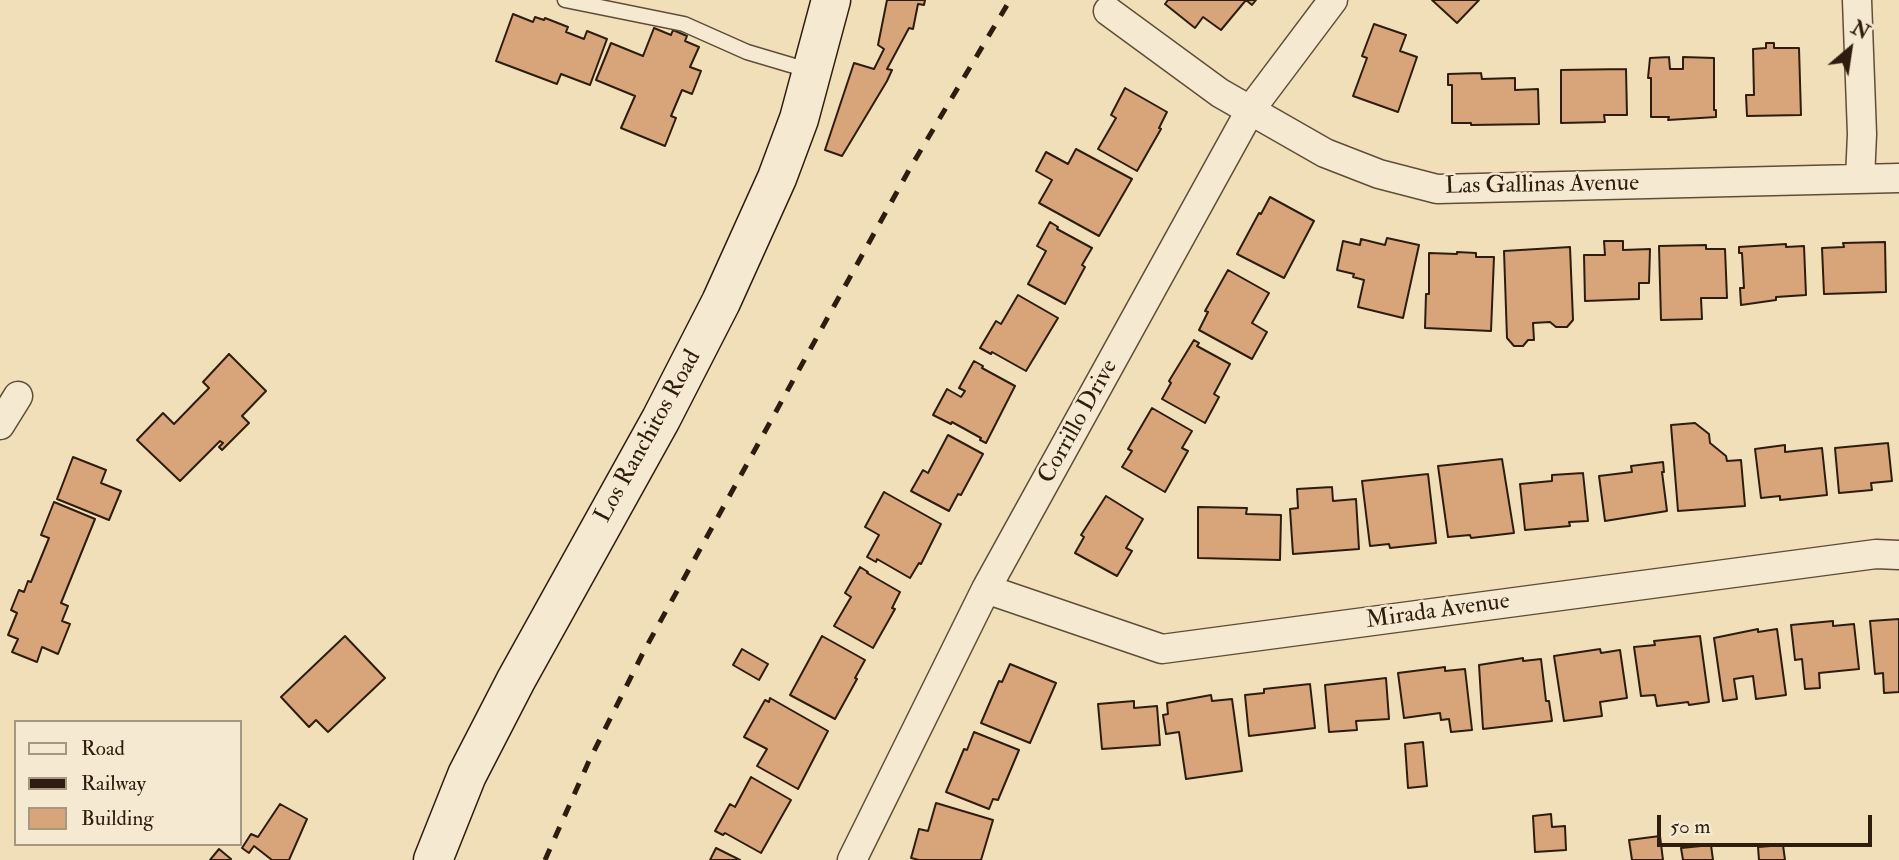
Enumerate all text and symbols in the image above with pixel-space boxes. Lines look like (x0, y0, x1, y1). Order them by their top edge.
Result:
north arrow (1815, 14, 1885, 84)
text: N (1847, 16, 1873, 45)
street label: Las Gallinas Avenue (1445, 170, 1639, 202)
street label: Los Ranchitos Road (590, 346, 708, 528)
street label: Corrillo Drive (1033, 355, 1125, 489)
street label: Mirada Avenue (1364, 588, 1512, 636)
legend (14, 720, 242, 846)
text: Road (81, 735, 125, 762)
text: Railway (81, 770, 146, 797)
scale bar (1661, 800, 1876, 844)
text: Building (81, 805, 154, 832)
text: 50 m (1670, 813, 1711, 840)

